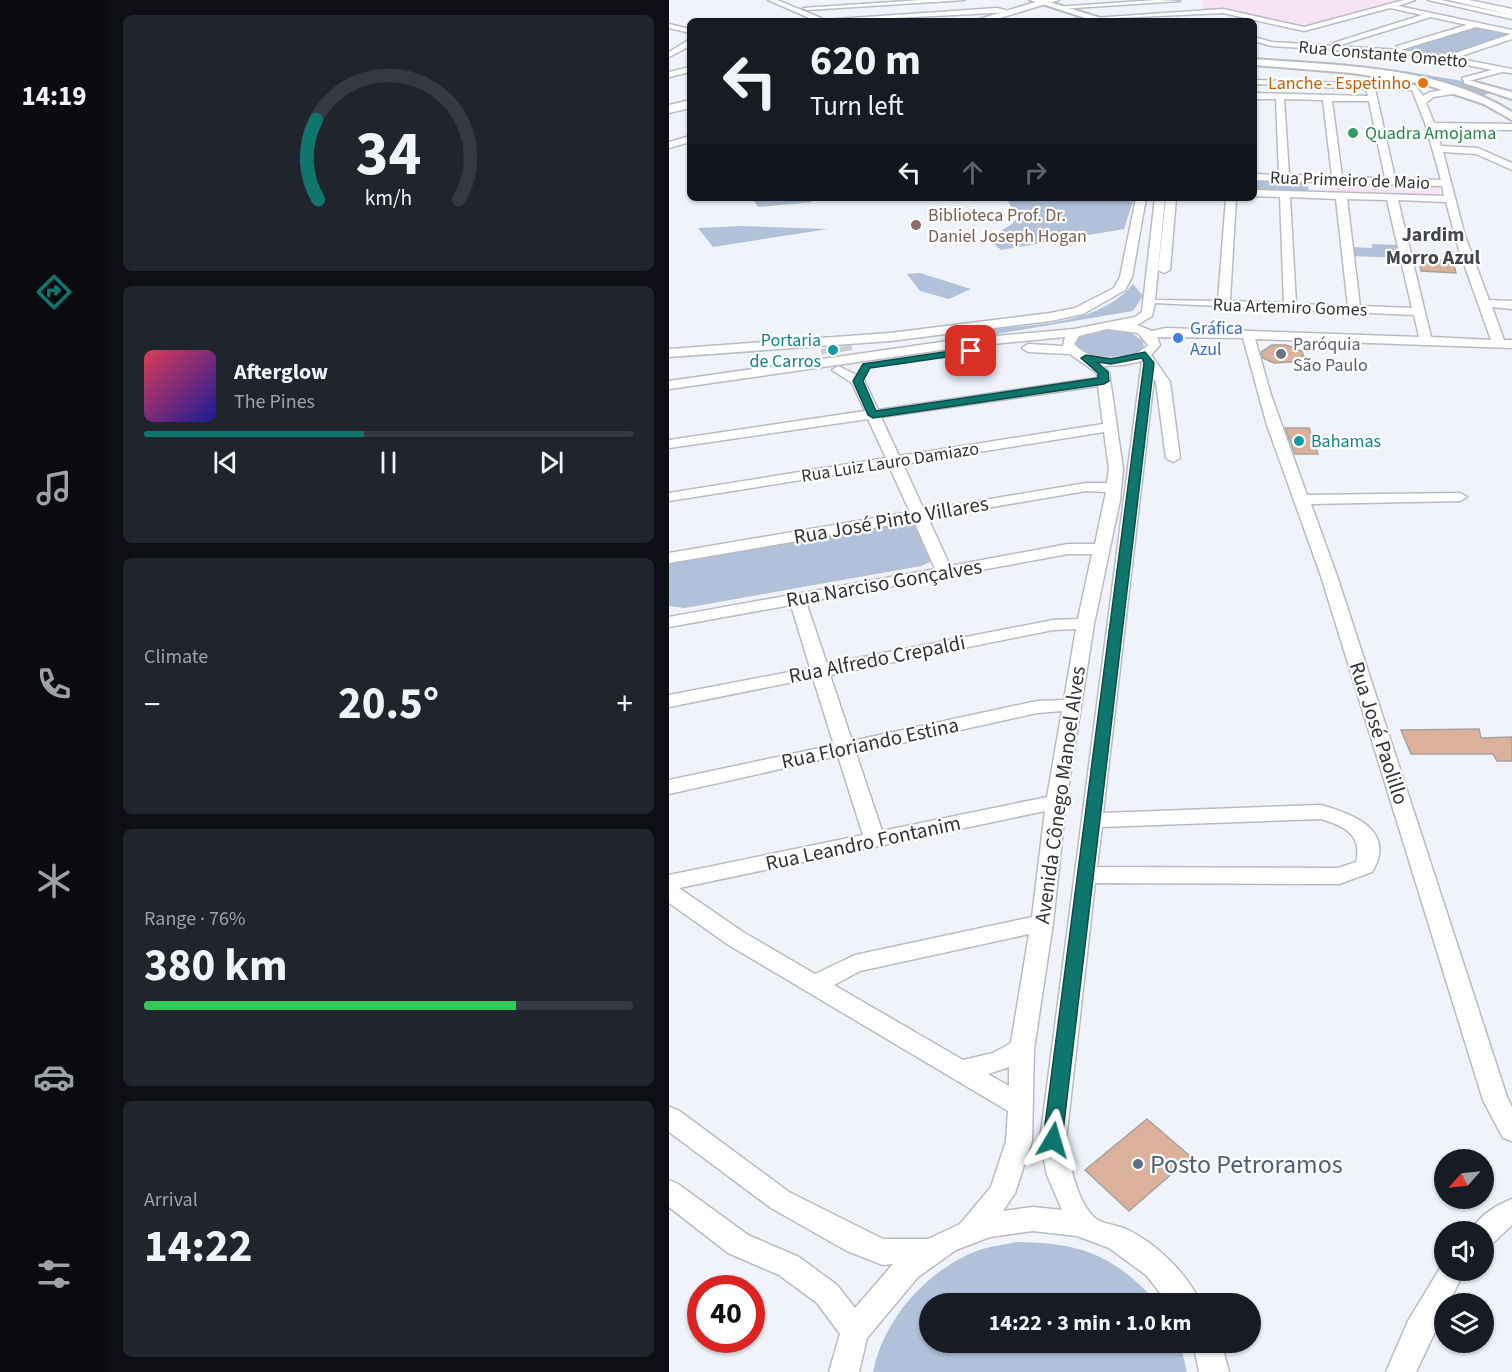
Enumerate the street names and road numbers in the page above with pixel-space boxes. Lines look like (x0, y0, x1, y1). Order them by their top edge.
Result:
street label: Rua Constante Ometto (1297, 35, 1469, 74)
street label: Rua Primeiro de Maio (1270, 165, 1430, 196)
street label: Rua Artemiro Gomes (1212, 292, 1368, 323)
street label: Rua Luiz Lauro Damiazo (799, 436, 981, 489)
street label: Rua José Pinto Villares (791, 488, 991, 552)
street label: Rua Narciso Gonçalves (784, 551, 985, 615)
street label: Rua Alfredo Crepaldi (786, 627, 968, 691)
street label: Rua José Paolillo (1342, 658, 1416, 808)
street label: Avenida Cônego Manoel Alves (1027, 664, 1093, 926)
street label: Rua Floriando Estina (778, 710, 962, 776)
street label: Rua Leandro Fontanim (763, 808, 963, 878)

